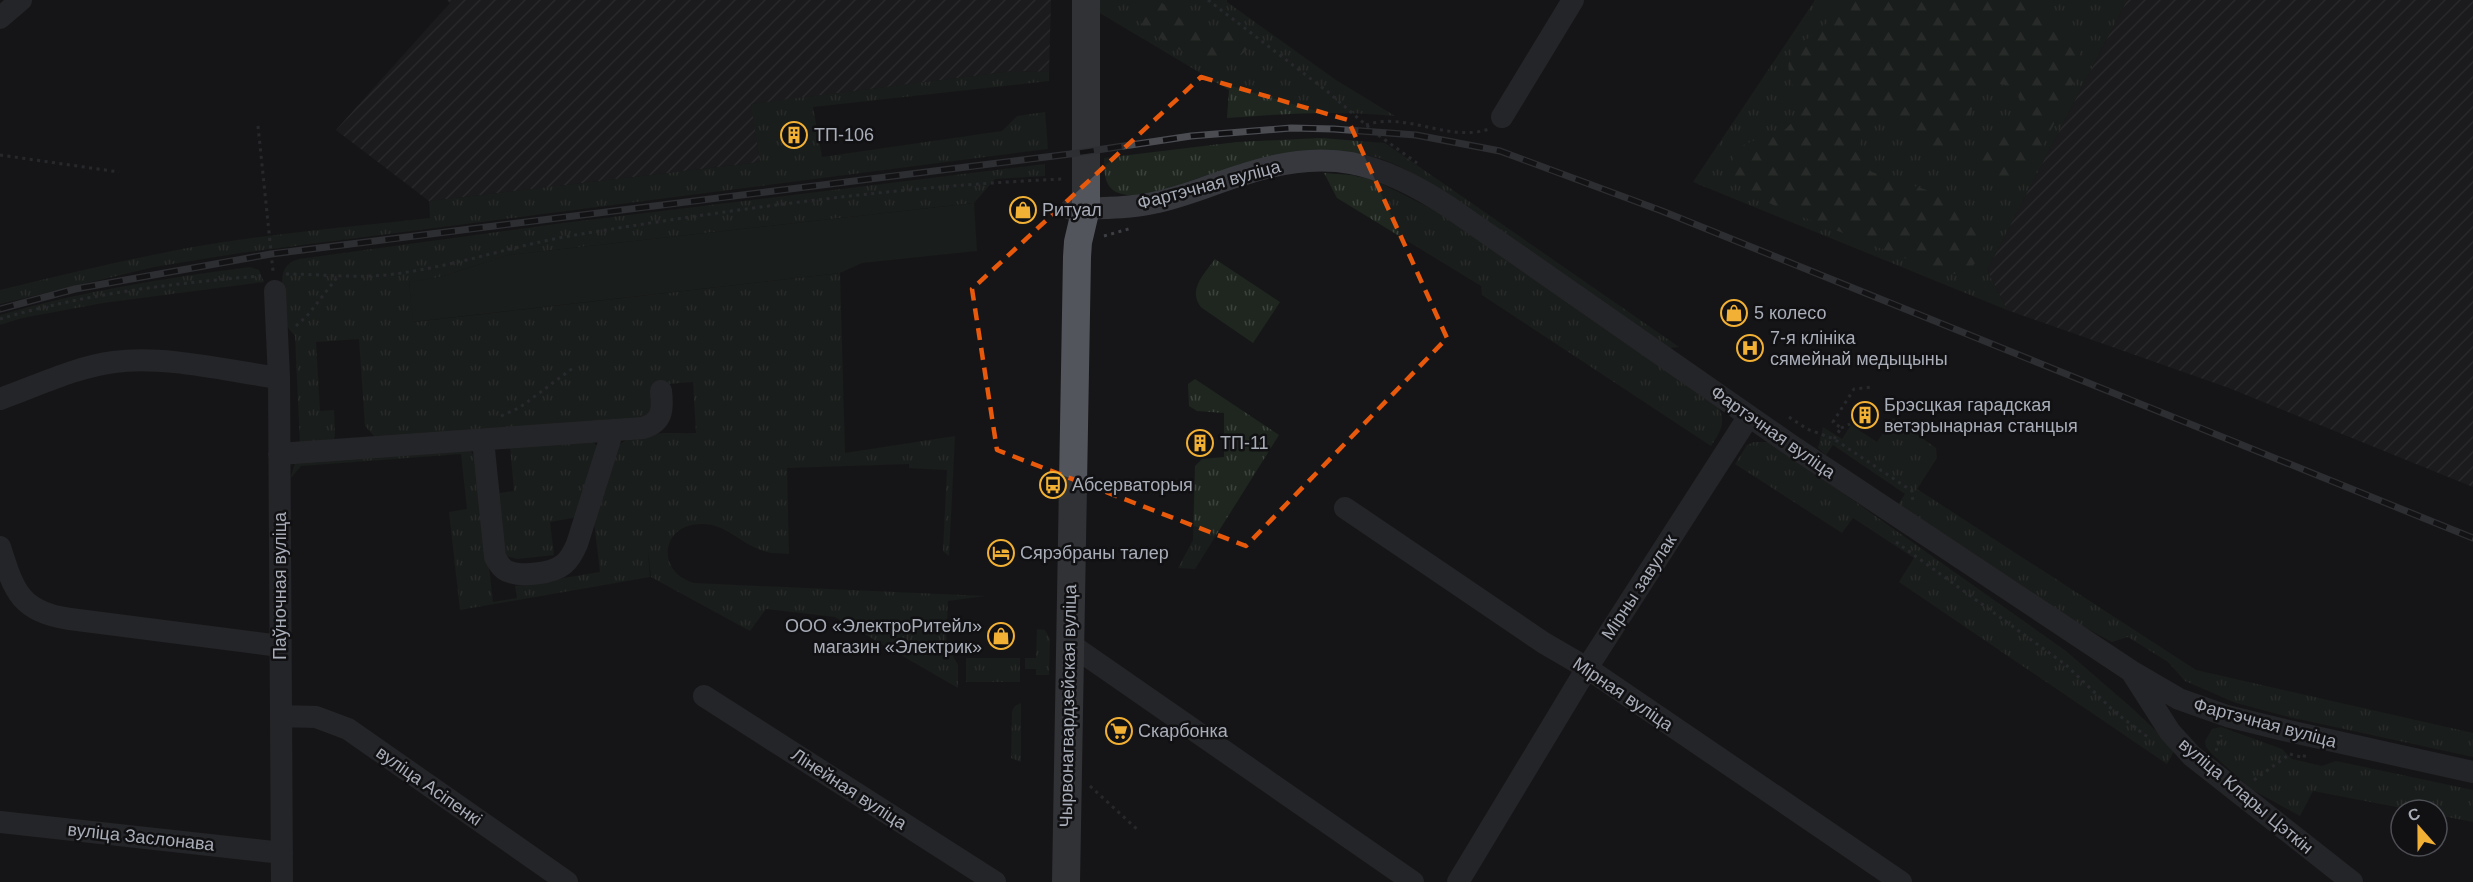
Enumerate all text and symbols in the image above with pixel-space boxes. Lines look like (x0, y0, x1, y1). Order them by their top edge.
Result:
building icon: ТП-106 (779, 120, 809, 150)
place label: ТП-106 (814, 125, 874, 145)
street label: Фартэчная вуліца (1135, 156, 1284, 214)
shop icon: Ритуал (1008, 195, 1038, 225)
place label: Ритуал (1042, 200, 1102, 220)
shop icon: 5 колесо (1719, 298, 1749, 328)
place label: 5 колесо (1754, 303, 1826, 323)
place label: 7-я клініка сямейнай медыцыны (1770, 328, 1948, 369)
hospital icon: 7-я клініка сямейнай медыцыны (1735, 333, 1765, 363)
street label: Фартэчная вуліца (1707, 382, 1840, 483)
place label: Брэсцкая гарадская ветэрынарная станцыя (1884, 395, 2078, 436)
building icon: Брэсцкая гарадская ветэрынарная станцыя (1850, 400, 1880, 430)
building icon: ТП-11 (1185, 428, 1215, 458)
place label: ТП-11 (1220, 433, 1269, 453)
bus stop icon: Абсерваторыя (1038, 470, 1068, 500)
place label: Абсерваторыя (1072, 475, 1193, 495)
street label: Паўночная вуліца (270, 511, 290, 660)
street label: Мірны завулак (1598, 531, 1680, 643)
hotel icon: Сярэбраны талер (986, 538, 1016, 568)
place label: Сярэбраны талер (1020, 543, 1169, 563)
street label: Чырвонагвардзейская вуліца (1056, 583, 1080, 828)
place label: ООО «ЭлектроРитейл» магазин «Электрик» (785, 616, 982, 657)
shop icon: ООО «ЭлектроРитейл» магазин «Электрик» (986, 621, 1016, 651)
street label: Мірная вуліца (1569, 653, 1678, 735)
street label: Фартэчная вуліца (2191, 694, 2340, 752)
supermarket icon: Скарбонка (1104, 716, 1134, 746)
place label: Скарбонка (1138, 721, 1229, 741)
street label: вуліца Клары Цэткін (2175, 734, 2317, 858)
street label: вуліца Асіпенкі (372, 742, 486, 830)
street label: Лінейная вуліца (788, 744, 911, 834)
north arrow (2389, 798, 2449, 858)
text: С (2405, 804, 2423, 824)
street label: вуліца Заслонава (67, 819, 216, 855)

